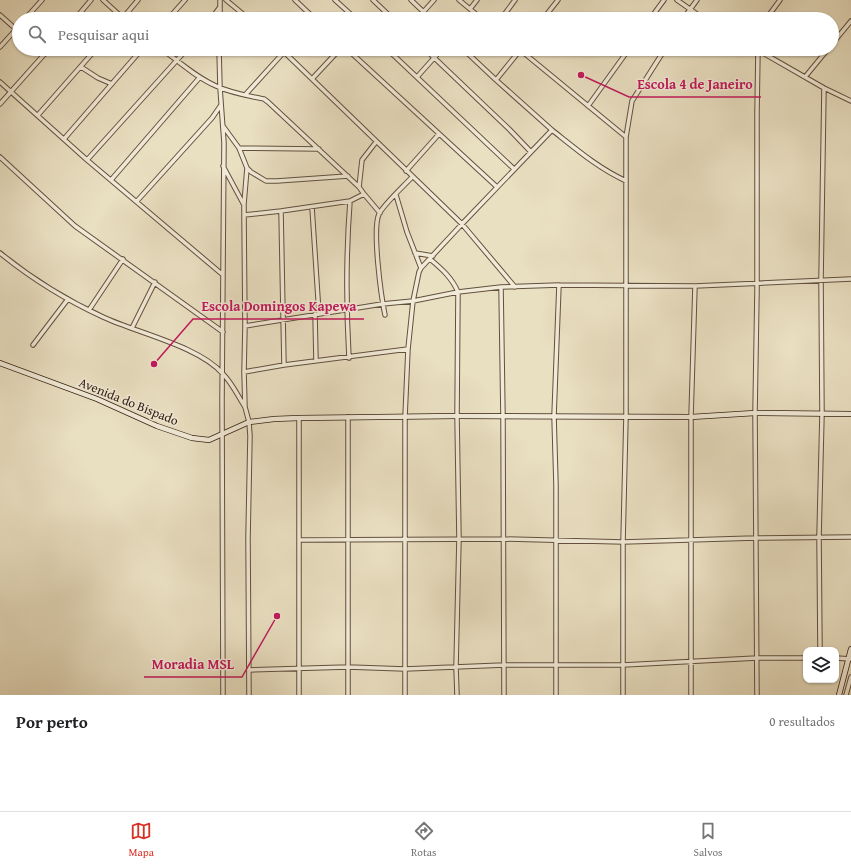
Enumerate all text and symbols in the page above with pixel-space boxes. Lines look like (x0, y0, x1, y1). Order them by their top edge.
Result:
search box (12, 12, 839, 56)
icon: search (26, 23, 48, 45)
text: Pesquisar aqui (58, 24, 149, 45)
callout: Escola 4 de Janeiro (629, 71, 761, 97)
text: Escola 4 de Janeiro (637, 74, 753, 94)
callout: Escola Domingos Kapewa (193, 293, 364, 319)
text: Escola Domingos Kapewa (201, 296, 357, 316)
street label: Avenida do Bispado (76, 373, 182, 430)
map controls (803, 647, 839, 683)
button: layers (803, 647, 839, 683)
callout: Moradia MSL (144, 651, 242, 677)
text: Moradia MSL (152, 654, 235, 674)
text: Por perto (16, 709, 88, 734)
text: 0 resultados (769, 712, 835, 731)
tab: Mapa (129, 820, 154, 860)
tab: Rotas (411, 820, 436, 860)
tab: Salvos (694, 820, 722, 860)

